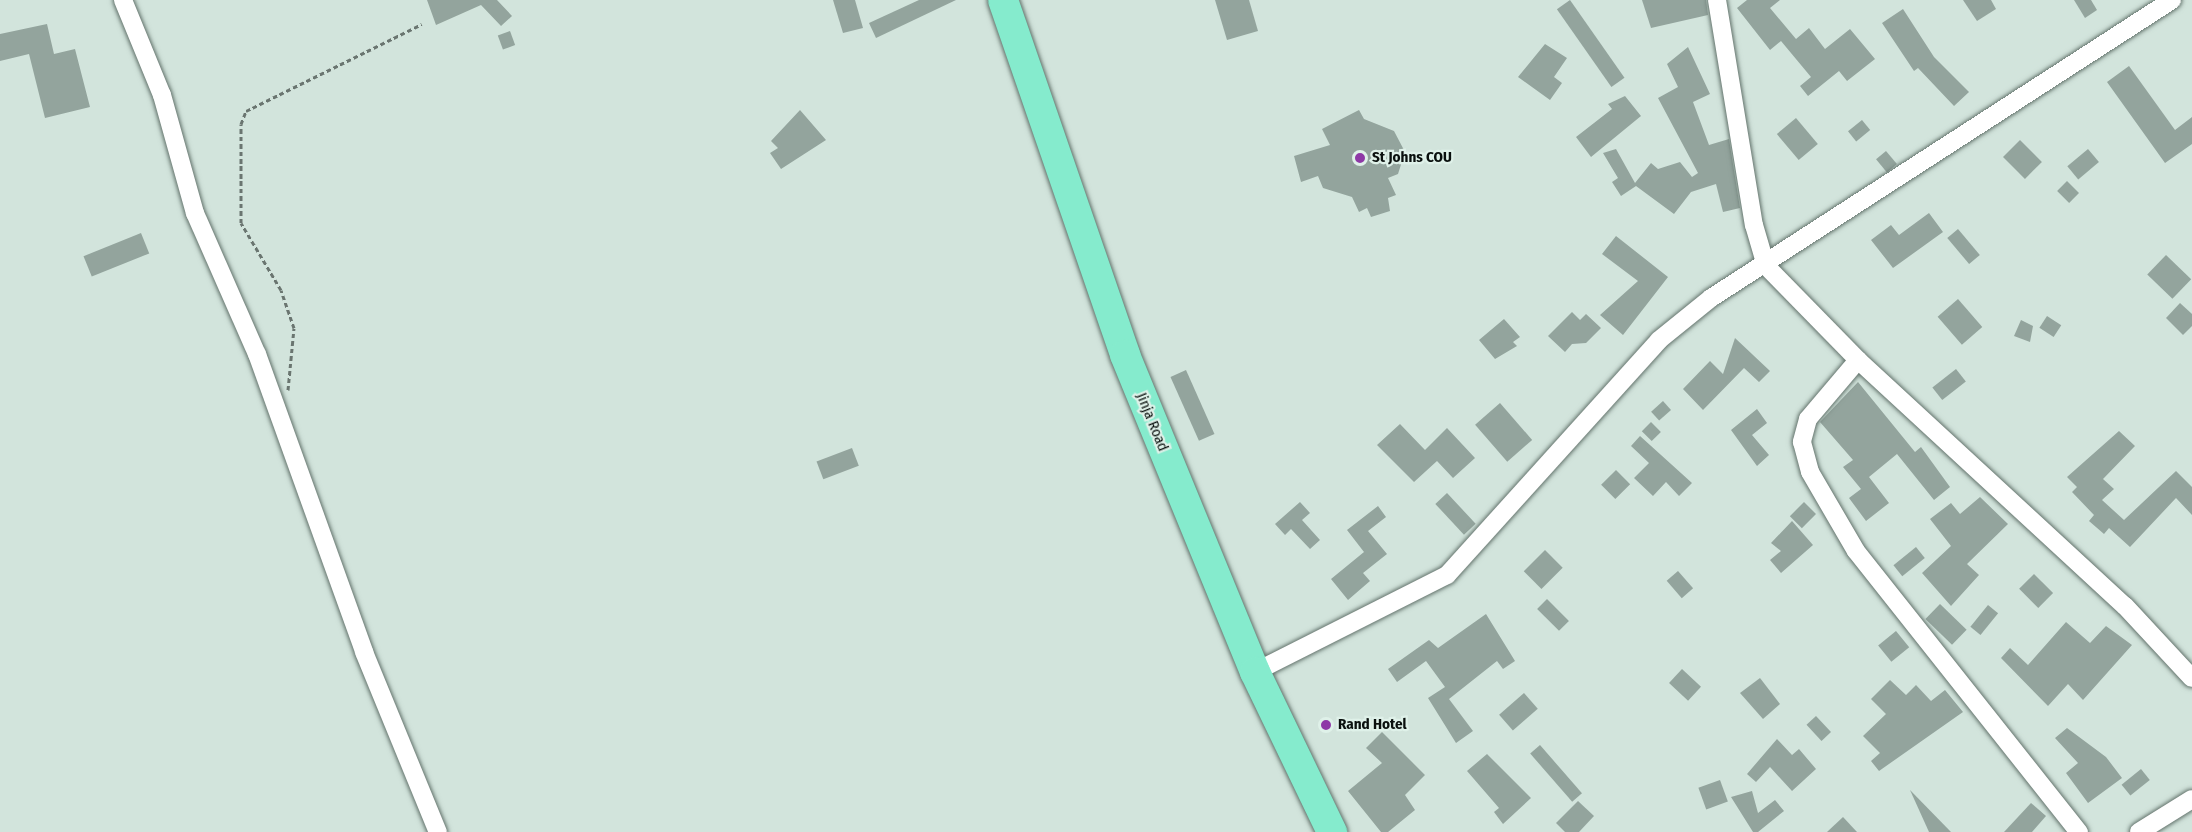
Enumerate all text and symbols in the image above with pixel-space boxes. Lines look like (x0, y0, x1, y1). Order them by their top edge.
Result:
place label: St Johns COU (1372, 149, 1452, 167)
marker: St Johns COU (1353, 151, 1367, 165)
street label: Jinja Road (1132, 390, 1172, 454)
place label: Rand Hotel (1338, 716, 1407, 734)
marker: Rand Hotel (1319, 718, 1333, 732)

